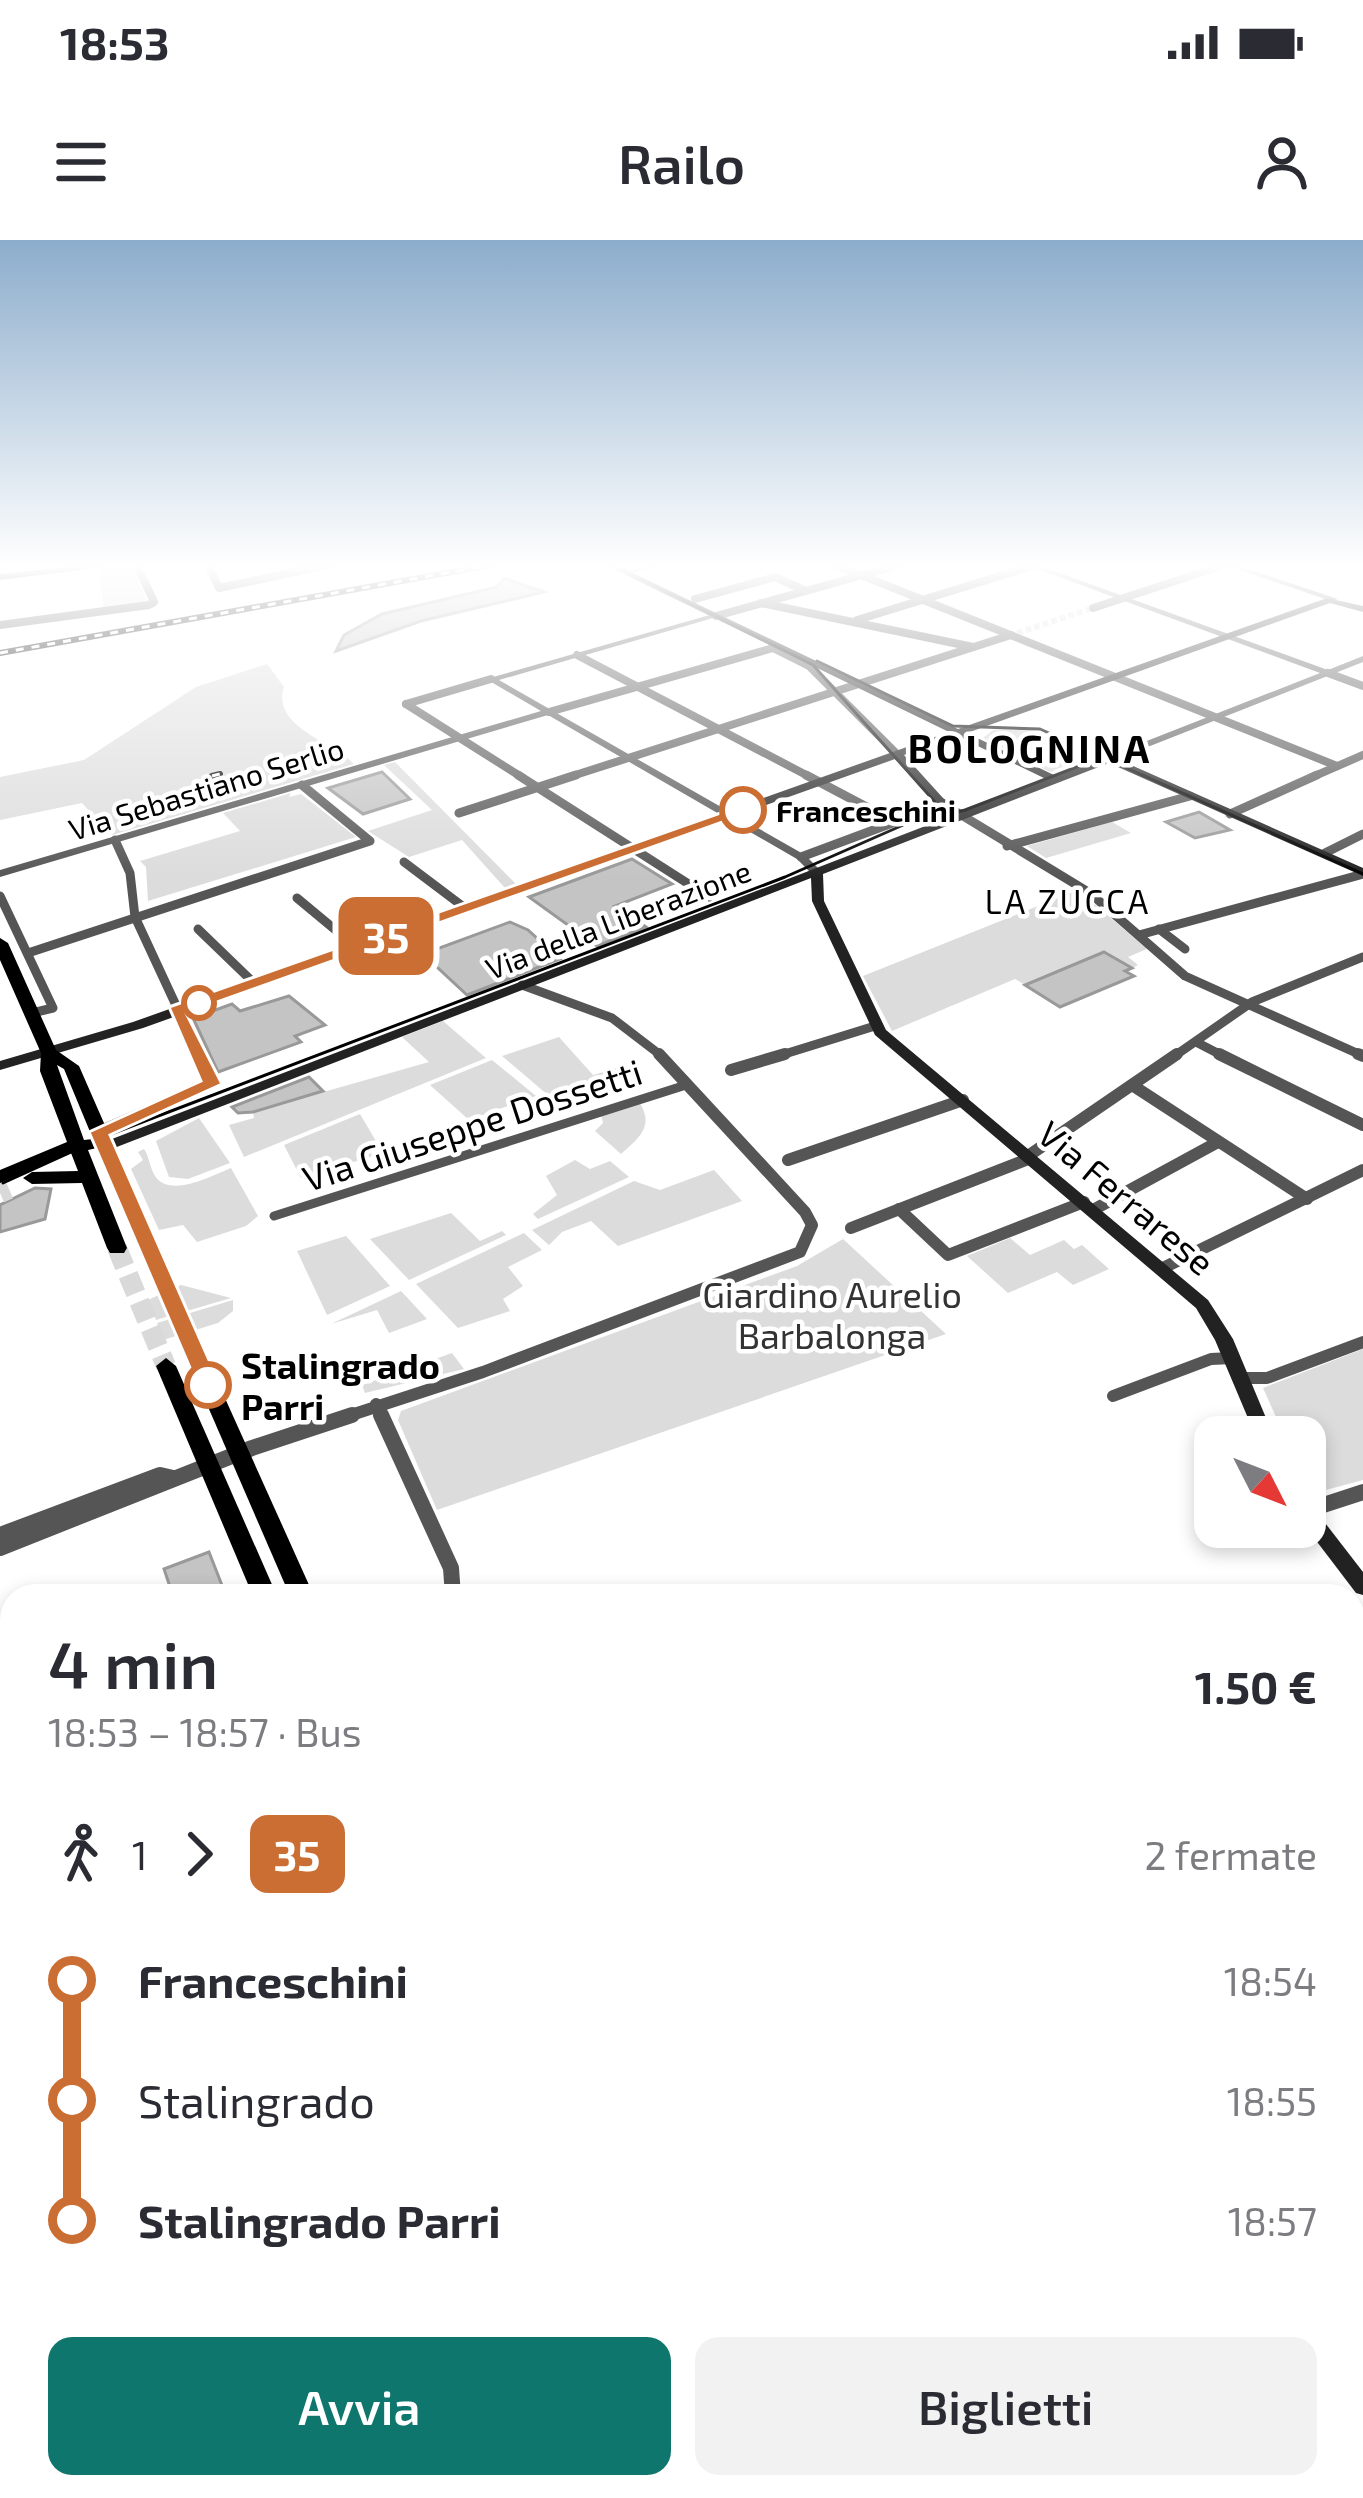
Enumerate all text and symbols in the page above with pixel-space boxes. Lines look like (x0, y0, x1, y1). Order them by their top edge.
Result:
text: 18:53 (60, 15, 169, 69)
icon: menu (48, 129, 114, 195)
icon: person (1249, 129, 1315, 195)
text: Railo (618, 130, 745, 195)
district label: BOLOGNINA (908, 724, 1152, 771)
street label: Via Sebastiano Serlio (64, 729, 348, 847)
marker: Franceschini (721, 788, 765, 832)
place label: Franceschini (776, 792, 956, 828)
street label: Via della Liberazione (480, 852, 756, 986)
district label: LA ZUCCA (985, 881, 1151, 921)
line badge: 35 (332, 897, 440, 975)
text: 35 (363, 911, 410, 961)
unlabelled marker (183, 987, 215, 1019)
street label: Via Giuseppe Dossetti (297, 1049, 647, 1199)
street label: Via Ferrarese (1030, 1111, 1224, 1283)
park label: Giardino Aurelio Barbalonga (702, 1272, 962, 1356)
place label: Stalingrado Parri (241, 1343, 440, 1427)
marker: Stalingrado Parri (186, 1363, 230, 1407)
north arrow (1194, 1416, 1326, 1548)
map controls (1194, 1416, 1326, 1548)
text: 4 min (48, 1623, 218, 1702)
text: 1.50 € (1195, 1659, 1317, 1713)
text: 18:53 – 18:57 · Bus (48, 1708, 362, 1755)
icon: walk (48, 1821, 114, 1887)
icon: forward (166, 1821, 232, 1887)
text: 35 (274, 1829, 321, 1879)
text: 1 (132, 1831, 148, 1878)
text: 2 fermate (1145, 1831, 1317, 1878)
text: Franceschini (138, 1953, 408, 2007)
text: 18:54 (1224, 1957, 1317, 2004)
text: Stalingrado (138, 2073, 375, 2127)
text: 18:55 (1227, 2077, 1317, 2124)
text: Stalingrado Parri (138, 2193, 501, 2247)
text: 18:57 (1228, 2197, 1317, 2244)
button: Avvia (48, 2337, 671, 2475)
button: Biglietti (695, 2337, 1317, 2475)

